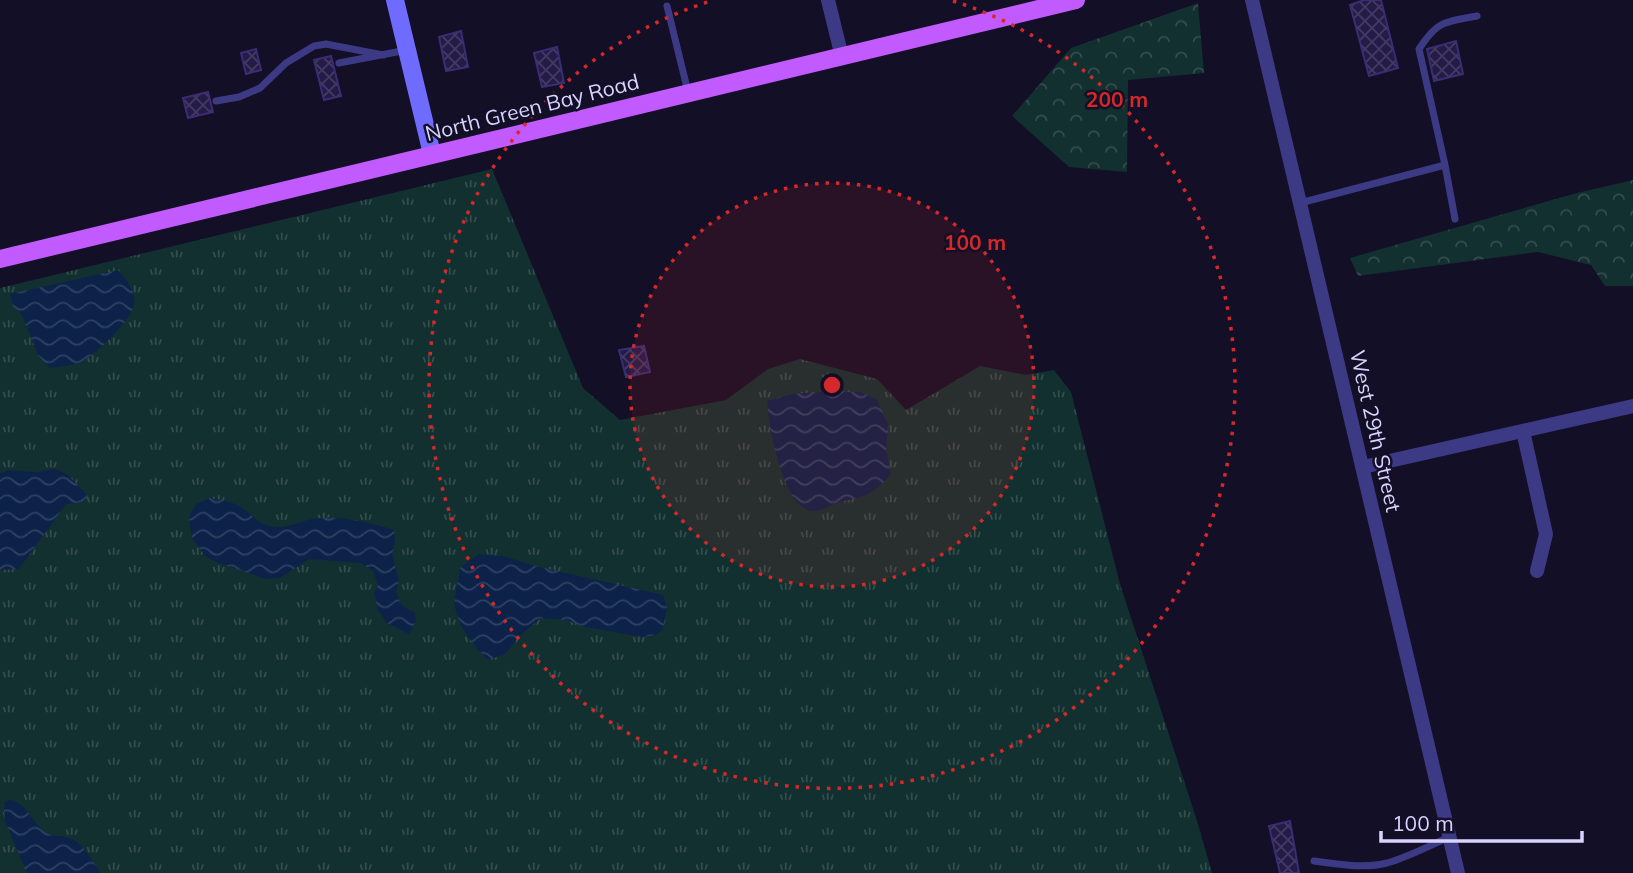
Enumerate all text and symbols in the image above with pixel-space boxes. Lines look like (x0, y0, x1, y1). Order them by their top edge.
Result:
street label: North Green Bay Road (422, 68, 642, 146)
text: 200 m (1086, 86, 1148, 112)
text: 100 m (944, 229, 1006, 255)
street label: West 29th Street (1345, 348, 1407, 514)
centre of rings (820, 373, 844, 397)
scale bar (1381, 800, 1582, 844)
text: 100 m (1392, 810, 1454, 836)

